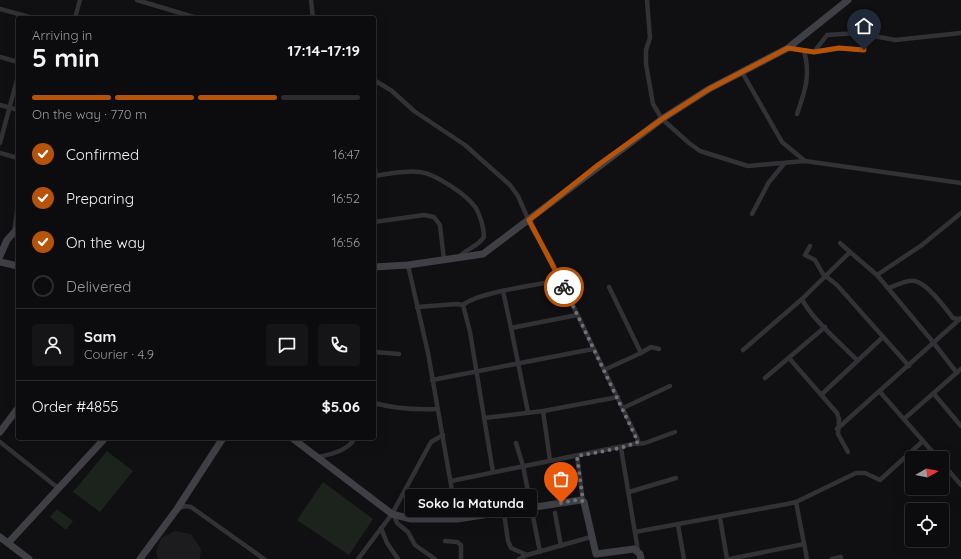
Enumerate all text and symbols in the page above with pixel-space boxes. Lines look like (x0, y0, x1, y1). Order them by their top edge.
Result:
pin (847, 9, 881, 50)
icon: home (853, 15, 875, 37)
text: Arriving in (32, 27, 92, 43)
text: 5 min (32, 41, 100, 74)
text: 17:14–17:19 (288, 41, 360, 60)
text: On the way · 770 m (32, 106, 147, 122)
icon: check (32, 143, 54, 165)
text: Confirmed (66, 145, 139, 164)
text: 16:47 (333, 146, 360, 162)
icon: check (32, 187, 54, 209)
text: Preparing (66, 189, 134, 208)
text: 16:52 (331, 190, 360, 206)
icon: check (32, 231, 54, 253)
text: On the way (66, 233, 145, 252)
text: 16:56 (332, 234, 360, 250)
courier (544, 267, 584, 307)
icon: bike (553, 276, 575, 298)
text: Delivered (66, 277, 131, 296)
button: person (32, 324, 74, 366)
button: chat (266, 324, 308, 366)
button: phone (318, 324, 360, 366)
text: Sam (84, 327, 116, 346)
text: Courier · 4.9 (84, 346, 154, 362)
text: Order #4855 (32, 397, 119, 416)
text: $5.06 (322, 397, 360, 416)
north arrow (905, 451, 949, 495)
map controls (905, 451, 949, 547)
pin (544, 462, 578, 503)
icon: bag (550, 468, 572, 490)
callout: Soko la Matunda (405, 489, 537, 517)
text: Soko la Matunda (418, 495, 524, 511)
button: locate (905, 503, 949, 547)

